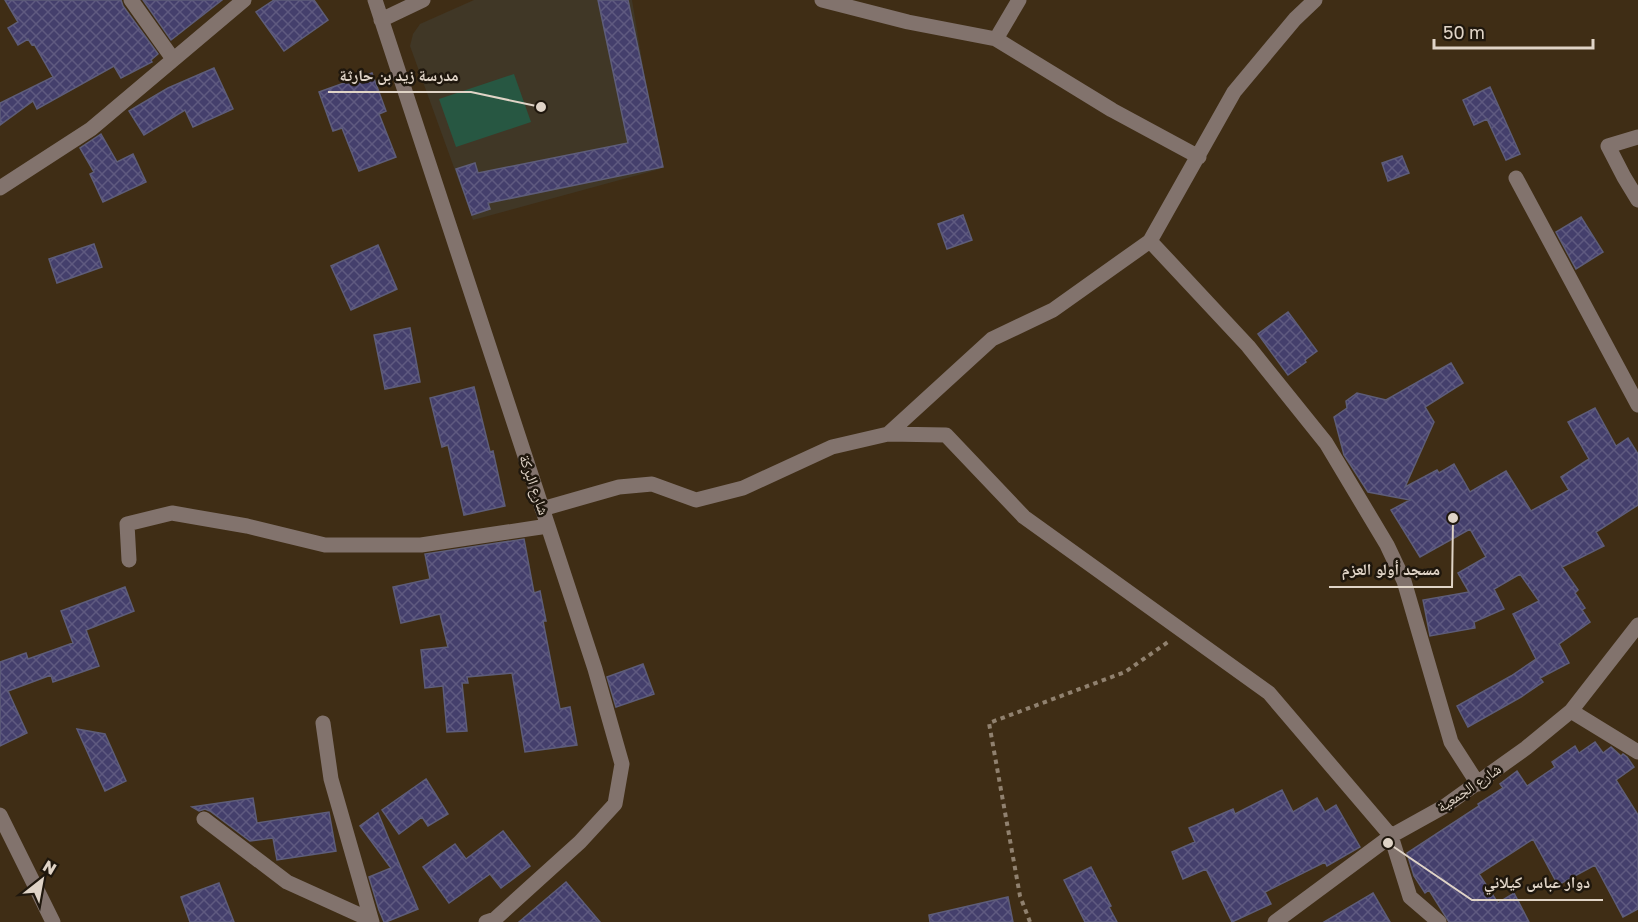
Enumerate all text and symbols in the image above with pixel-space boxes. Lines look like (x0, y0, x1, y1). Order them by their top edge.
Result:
scale bar (1434, 12, 1593, 50)
text: 50 m (1443, 21, 1485, 43)
callout: مدرسة زيد بن حارثة (328, 58, 471, 92)
text: مدرسة زيد بن حارثة (339, 65, 459, 85)
street label: شارع البركة (514, 452, 554, 518)
callout: مسجد أولو العزم (1329, 553, 1452, 587)
text: مسجد أولو العزم (1342, 559, 1440, 581)
street label: شارع الجمعية (1433, 759, 1505, 817)
north arrow (12, 850, 72, 910)
text: N (39, 855, 60, 879)
callout: دوار عباس كيلاني (1472, 866, 1603, 900)
text: دوار عباس كيلاني (1484, 872, 1590, 895)

